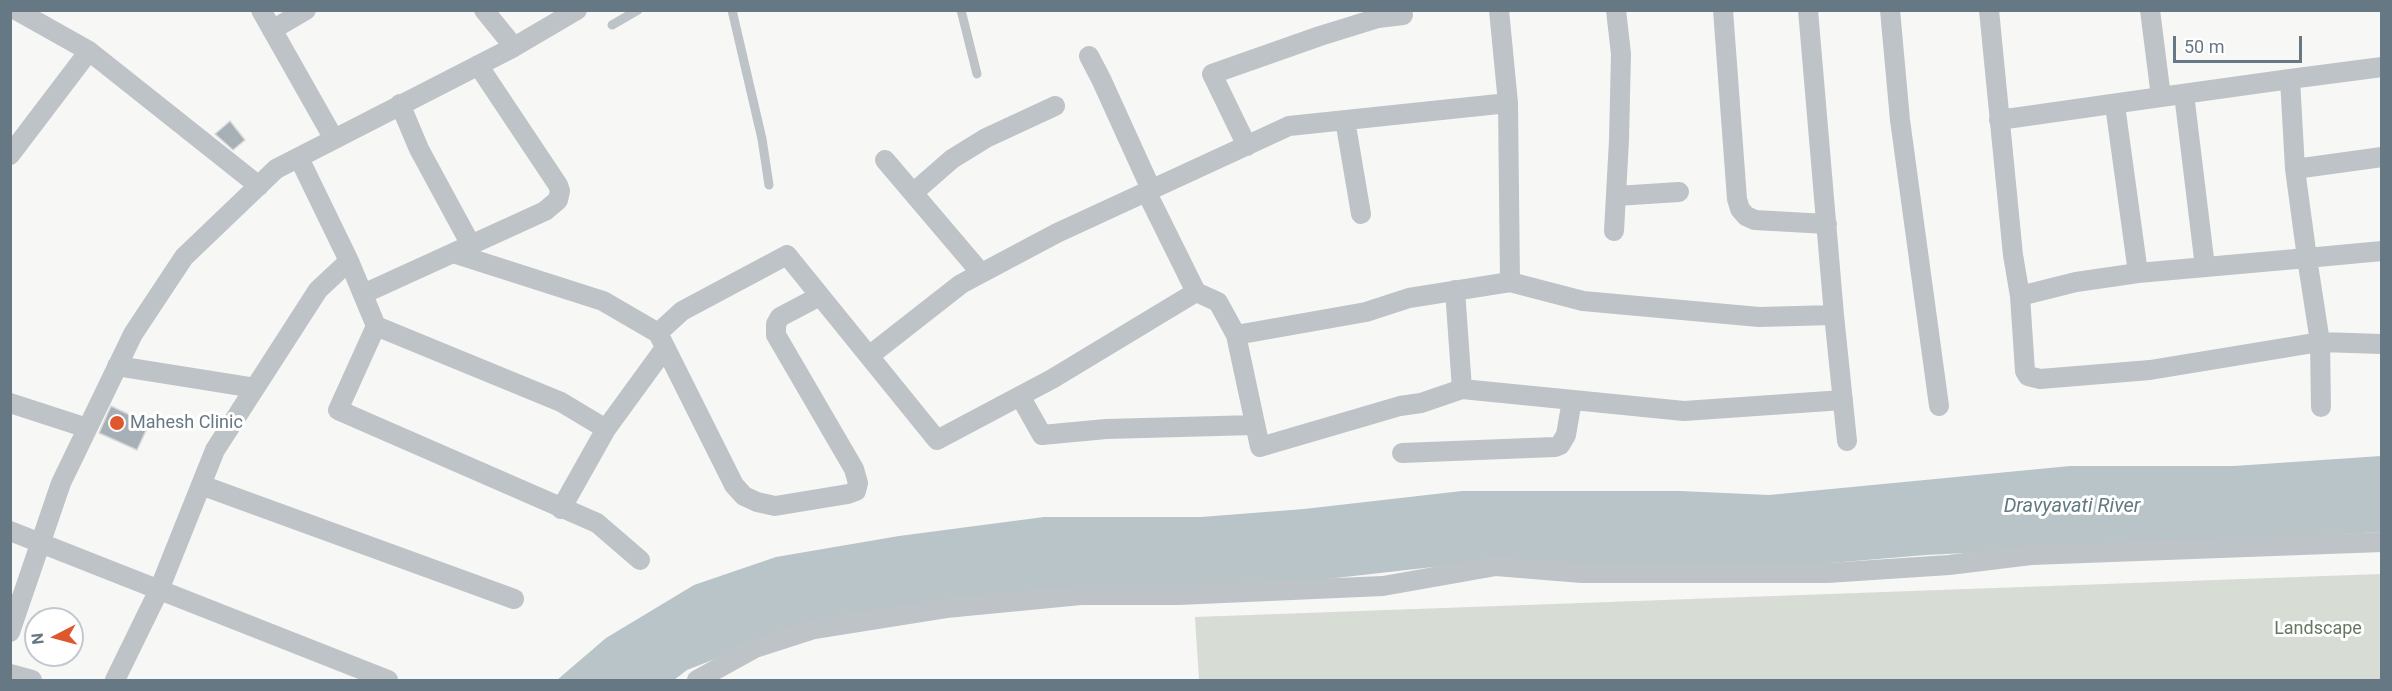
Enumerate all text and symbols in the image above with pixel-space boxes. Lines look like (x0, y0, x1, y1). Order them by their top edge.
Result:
scale bar (2176, 24, 2305, 62)
text: 50 m (2184, 36, 2224, 57)
place label: Mahesh Clinic (130, 412, 243, 434)
marker: Mahesh Clinic (108, 414, 126, 432)
water label: Dravyavati River (2004, 495, 2140, 519)
north arrow (24, 607, 84, 667)
park label: Landscape (2274, 618, 2362, 640)
text: N (28, 632, 48, 645)

